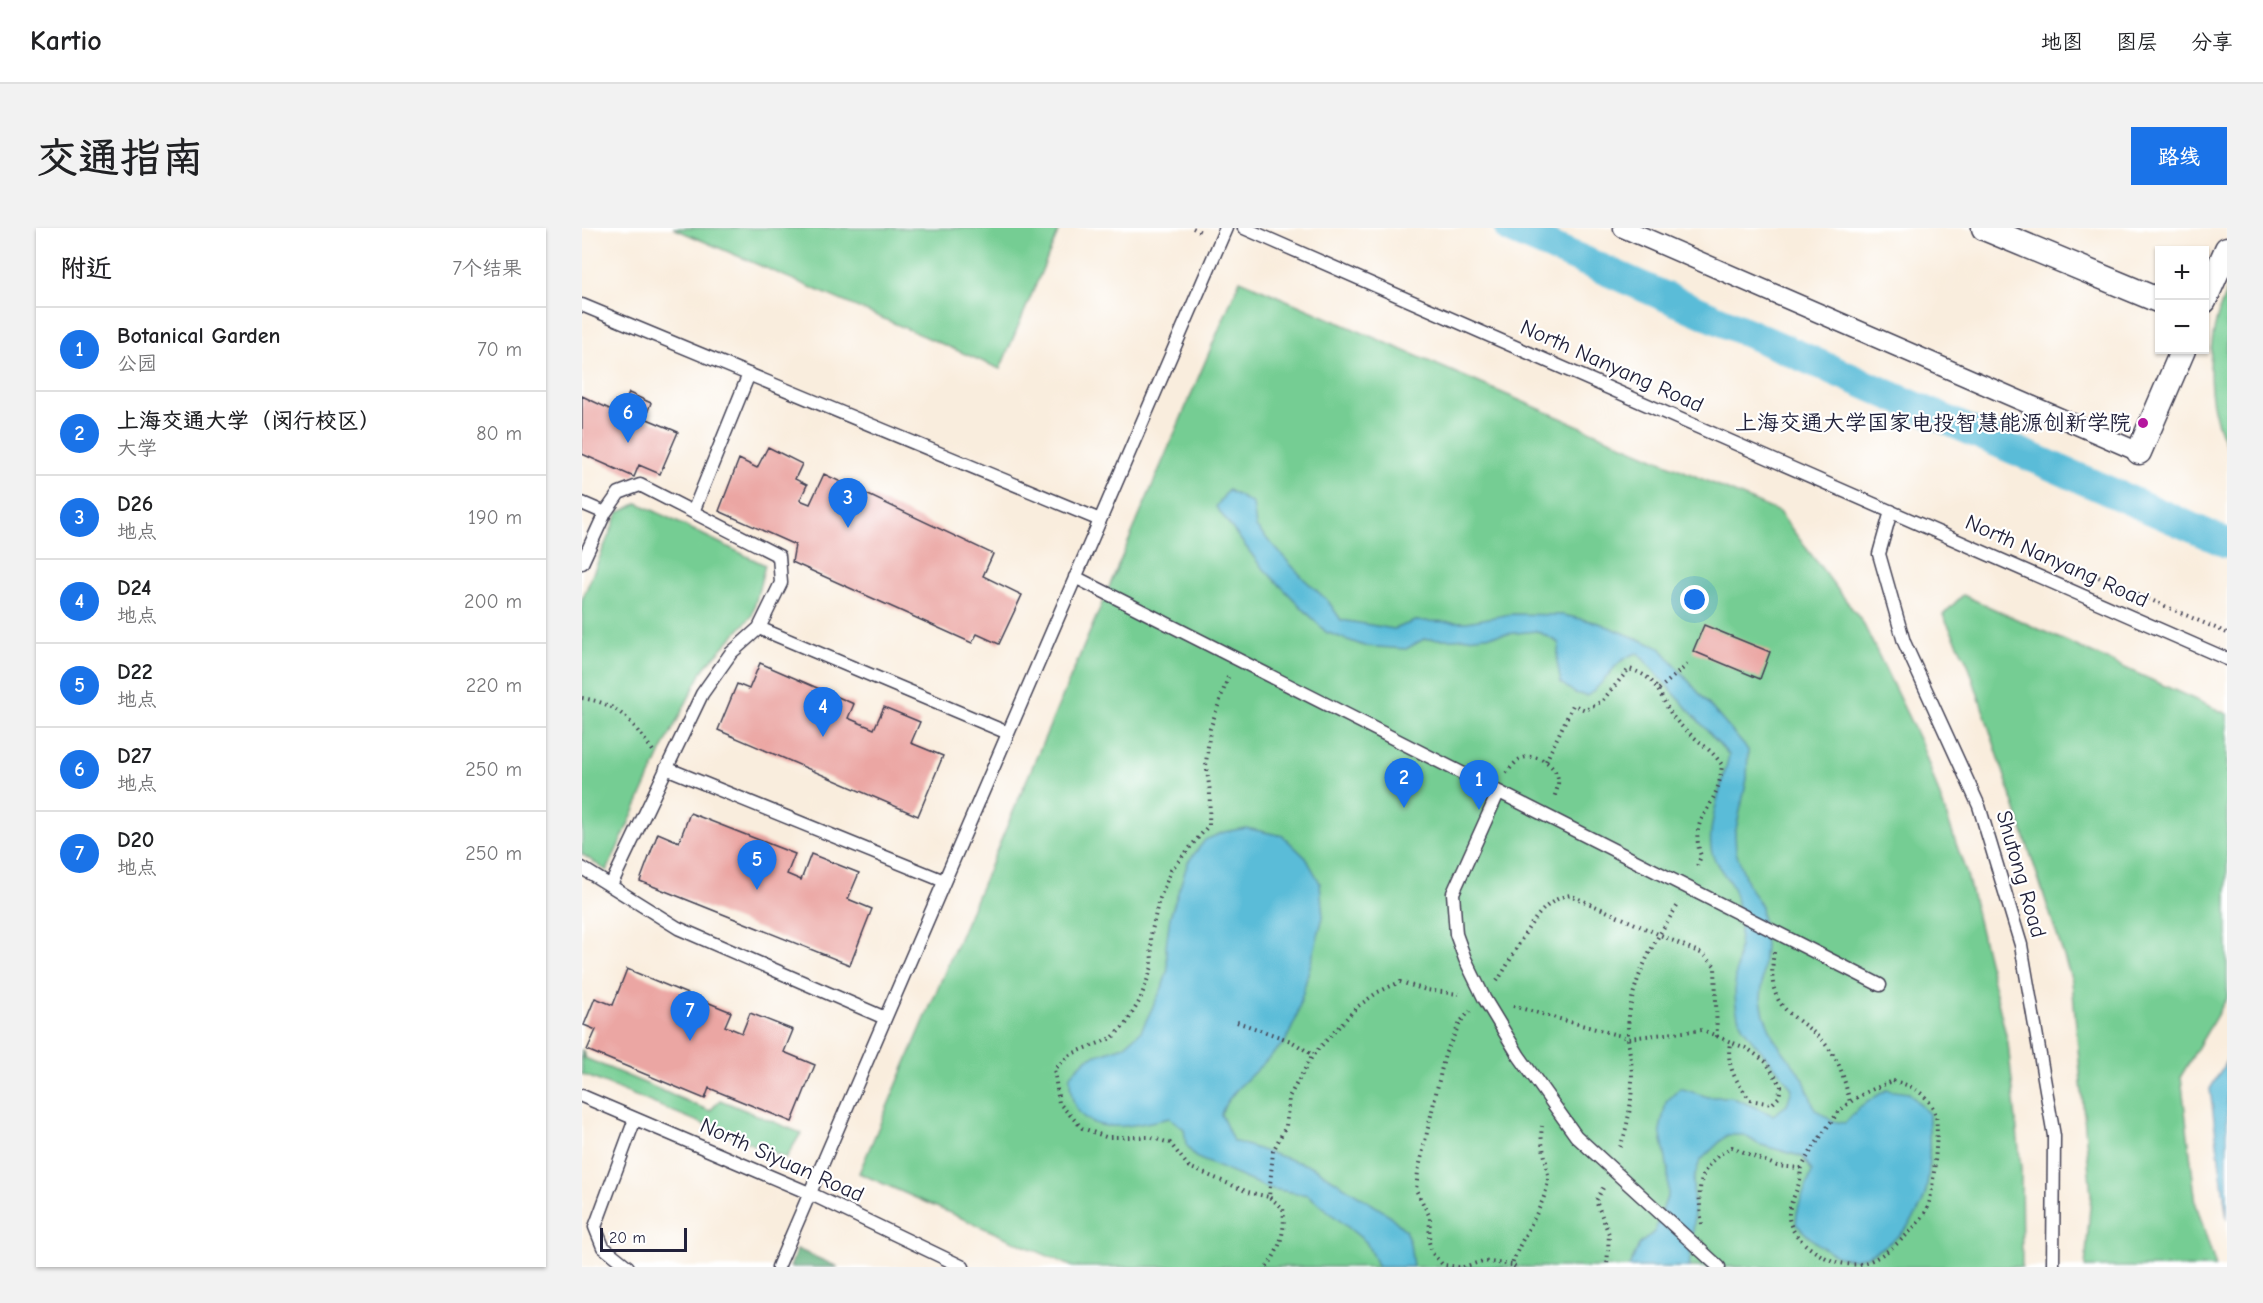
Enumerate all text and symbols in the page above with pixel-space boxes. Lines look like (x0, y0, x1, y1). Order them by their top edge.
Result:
text: Kartio (30, 25, 102, 57)
text: 地图 (2041, 30, 2083, 54)
text: 图层 (2116, 30, 2158, 54)
text: 分享 (2191, 30, 2233, 54)
button: 路线 (2131, 127, 2227, 185)
text: 交通指南 (36, 134, 204, 183)
map controls (2155, 246, 2209, 354)
button: + (2155, 246, 2209, 300)
text: 附近 (60, 254, 112, 284)
text: 7个结果 (453, 257, 522, 280)
button: − (2155, 300, 2209, 354)
street label: North Nanyang Road (1516, 314, 1708, 418)
text: Botanical Garden (117, 323, 281, 349)
text: 1 (76, 338, 83, 361)
text: 70 m (477, 338, 522, 361)
text: 公园 (117, 352, 157, 375)
pin: 6 (608, 394, 648, 443)
text: 上海交通大学（闵行校区） (117, 408, 381, 434)
place label: 上海交通大学国家电投智慧能源创新学院 (1735, 410, 2131, 436)
marker: 上海交通大学国家电投智慧能源创新学院 (2136, 416, 2150, 430)
text: 2 (75, 422, 84, 445)
text: 80 m (476, 422, 522, 445)
text: 大学 (117, 437, 157, 460)
pin: 3 (828, 478, 868, 528)
text: D26 (117, 491, 153, 517)
text: 3 (75, 506, 84, 529)
text: 190 m (468, 506, 522, 529)
street label: North Nanyang Road (1961, 509, 2153, 613)
text: 地点 (117, 520, 157, 543)
text: D24 (117, 575, 151, 601)
your location (1680, 585, 1709, 614)
text: 4 (75, 590, 84, 613)
text: 200 m (464, 590, 522, 613)
text: 地点 (117, 604, 157, 627)
text: D22 (117, 659, 153, 685)
text: 5 (74, 674, 85, 697)
text: 220 m (466, 674, 522, 697)
text: 地点 (117, 688, 157, 711)
pin: 4 (804, 688, 842, 737)
text: D27 (117, 743, 151, 769)
text: 6 (74, 758, 85, 781)
text: 250 m (465, 758, 522, 781)
pin: 2 (1384, 758, 1424, 808)
pin: 1 (1460, 760, 1498, 810)
text: 地点 (117, 772, 157, 795)
street label: Shutong Road (1990, 807, 2052, 941)
text: D20 (117, 827, 154, 853)
pin: 5 (738, 840, 777, 890)
text: 7 (75, 842, 84, 865)
text: 250 m (465, 842, 522, 865)
text: 地点 (117, 856, 157, 879)
pin: 7 (670, 992, 710, 1041)
street label: North Siyuan Road (696, 1112, 868, 1208)
scale bar (600, 1225, 687, 1252)
text: 20 m (609, 1229, 646, 1247)

